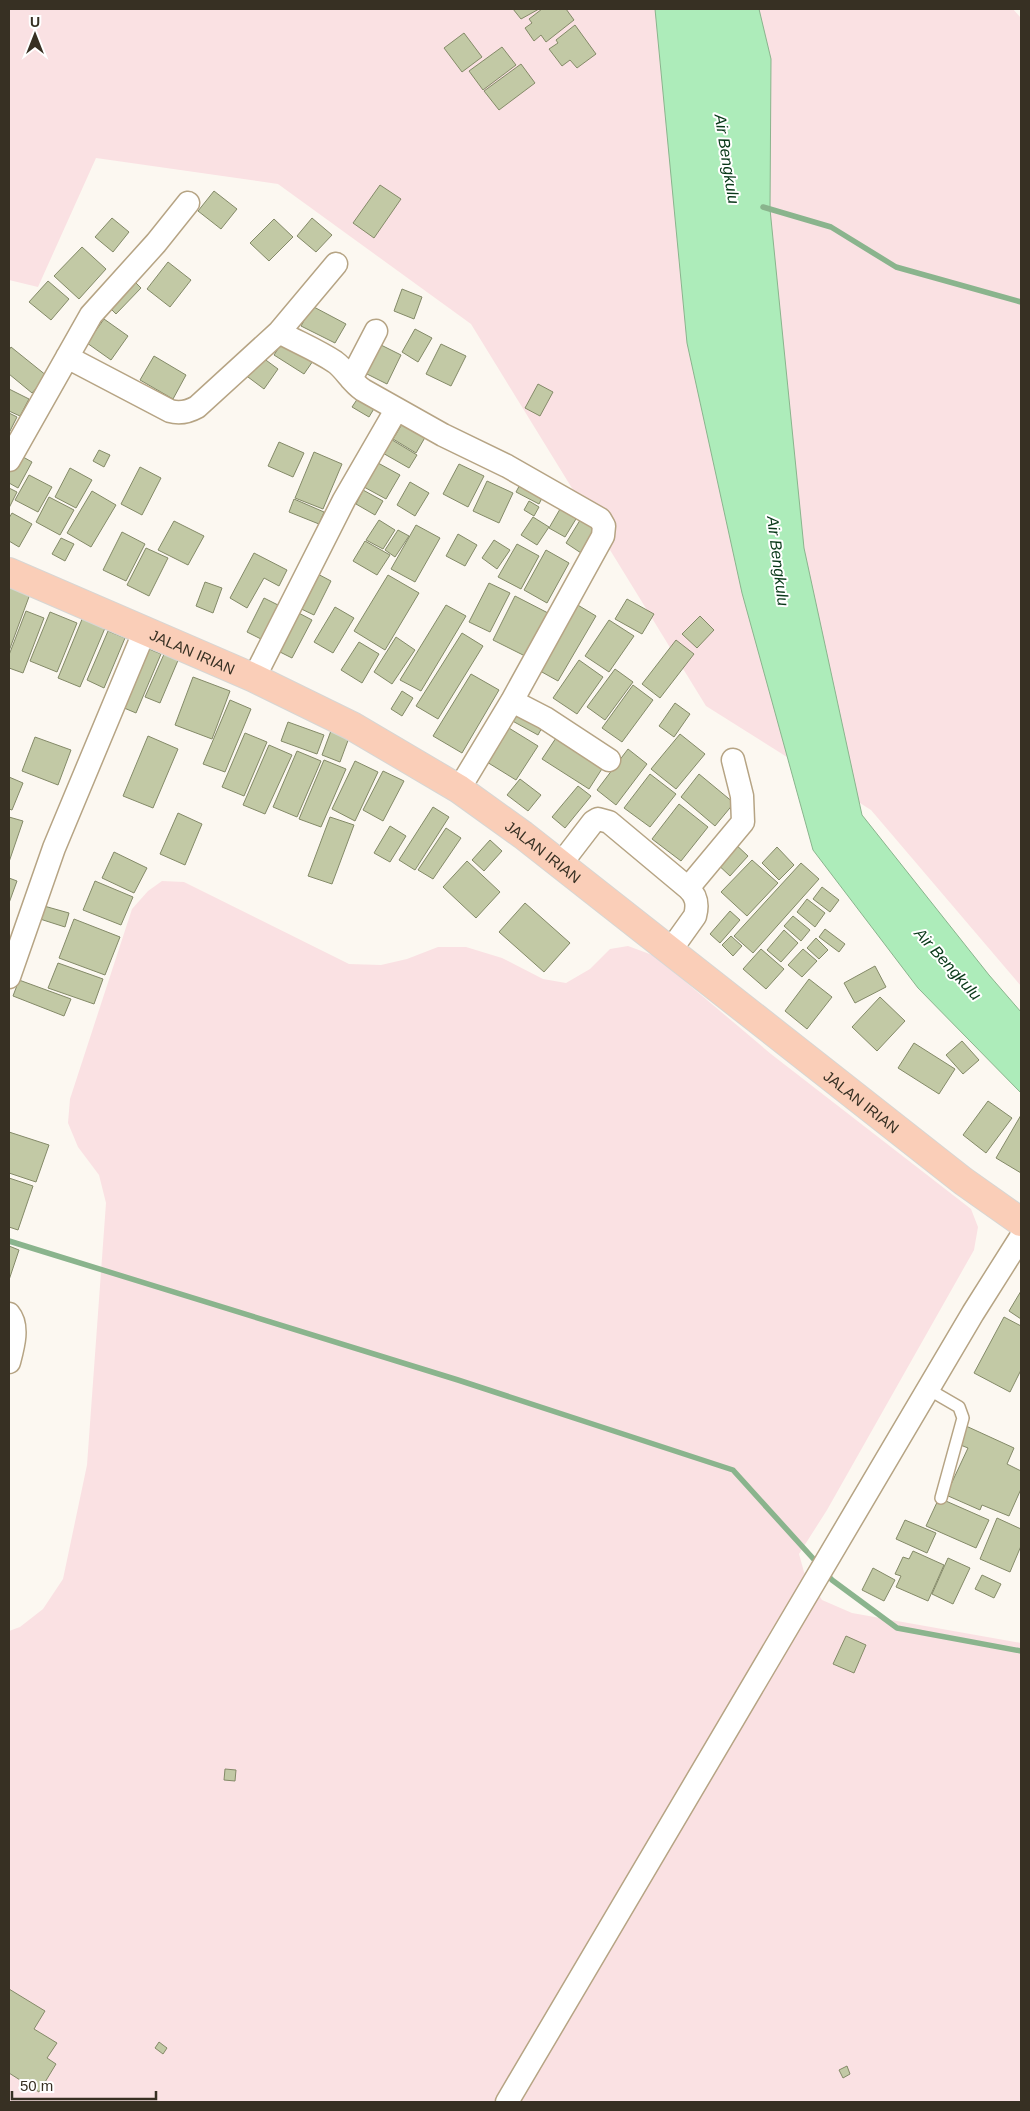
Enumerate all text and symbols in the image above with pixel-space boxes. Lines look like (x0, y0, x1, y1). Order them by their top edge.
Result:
north arrow (10, 10, 60, 60)
text: U (30, 14, 40, 30)
water label: Air Bengkulu (711, 112, 743, 205)
water label: Air Bengkulu (764, 514, 792, 607)
street label: JALAN IRIAN (147, 626, 238, 677)
street label: JALAN IRIAN (502, 817, 584, 886)
water label: Air Bengkulu (911, 924, 985, 1003)
street label: JALAN IRIAN (821, 1067, 903, 1136)
scale bar (12, 2068, 156, 2100)
text: 50 m (20, 2077, 53, 2094)

